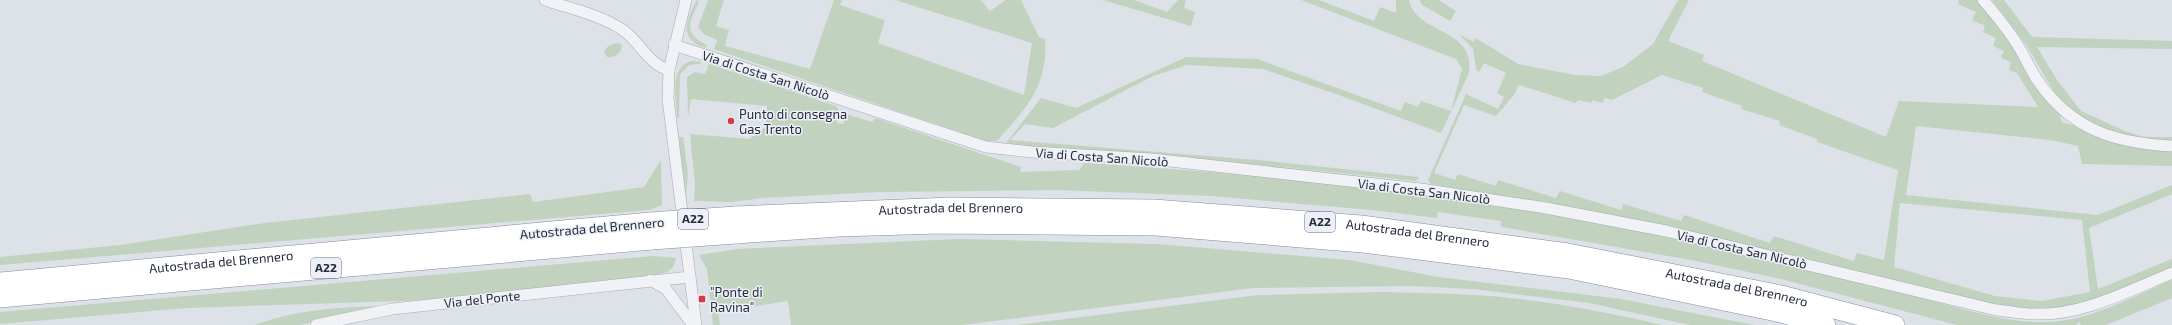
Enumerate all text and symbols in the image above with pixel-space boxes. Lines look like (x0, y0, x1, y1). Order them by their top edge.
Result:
street label: Via di Costa San Nicolò (700, 47, 832, 103)
place label: Punto di consegna Gas Trento (739, 106, 847, 137)
marker: Punto di consegna Gas Trento (726, 116, 736, 126)
street label: Via di Costa San Nicolò (1035, 144, 1169, 170)
street label: Via di Costa San Nicolò (1357, 175, 1491, 207)
street label: Autostrada del Brennero (878, 199, 1023, 218)
road number: A22 (678, 209, 708, 229)
road number: A22 (1305, 212, 1335, 232)
street label: Autostrada del Brennero (519, 214, 665, 242)
street label: Autostrada del Brennero (1345, 216, 1490, 250)
street label: Via di Costa San Nicolò (1675, 226, 1809, 272)
street label: Autostrada del Brennero (148, 247, 294, 276)
road number: A22 (311, 258, 341, 278)
street label: Autostrada del Brennero (1664, 264, 1810, 310)
place label: "Ponte di Ravina" (710, 284, 763, 315)
street label: Via del Ponte (443, 287, 521, 311)
marker: "Ponte di Ravina" (697, 294, 707, 304)

